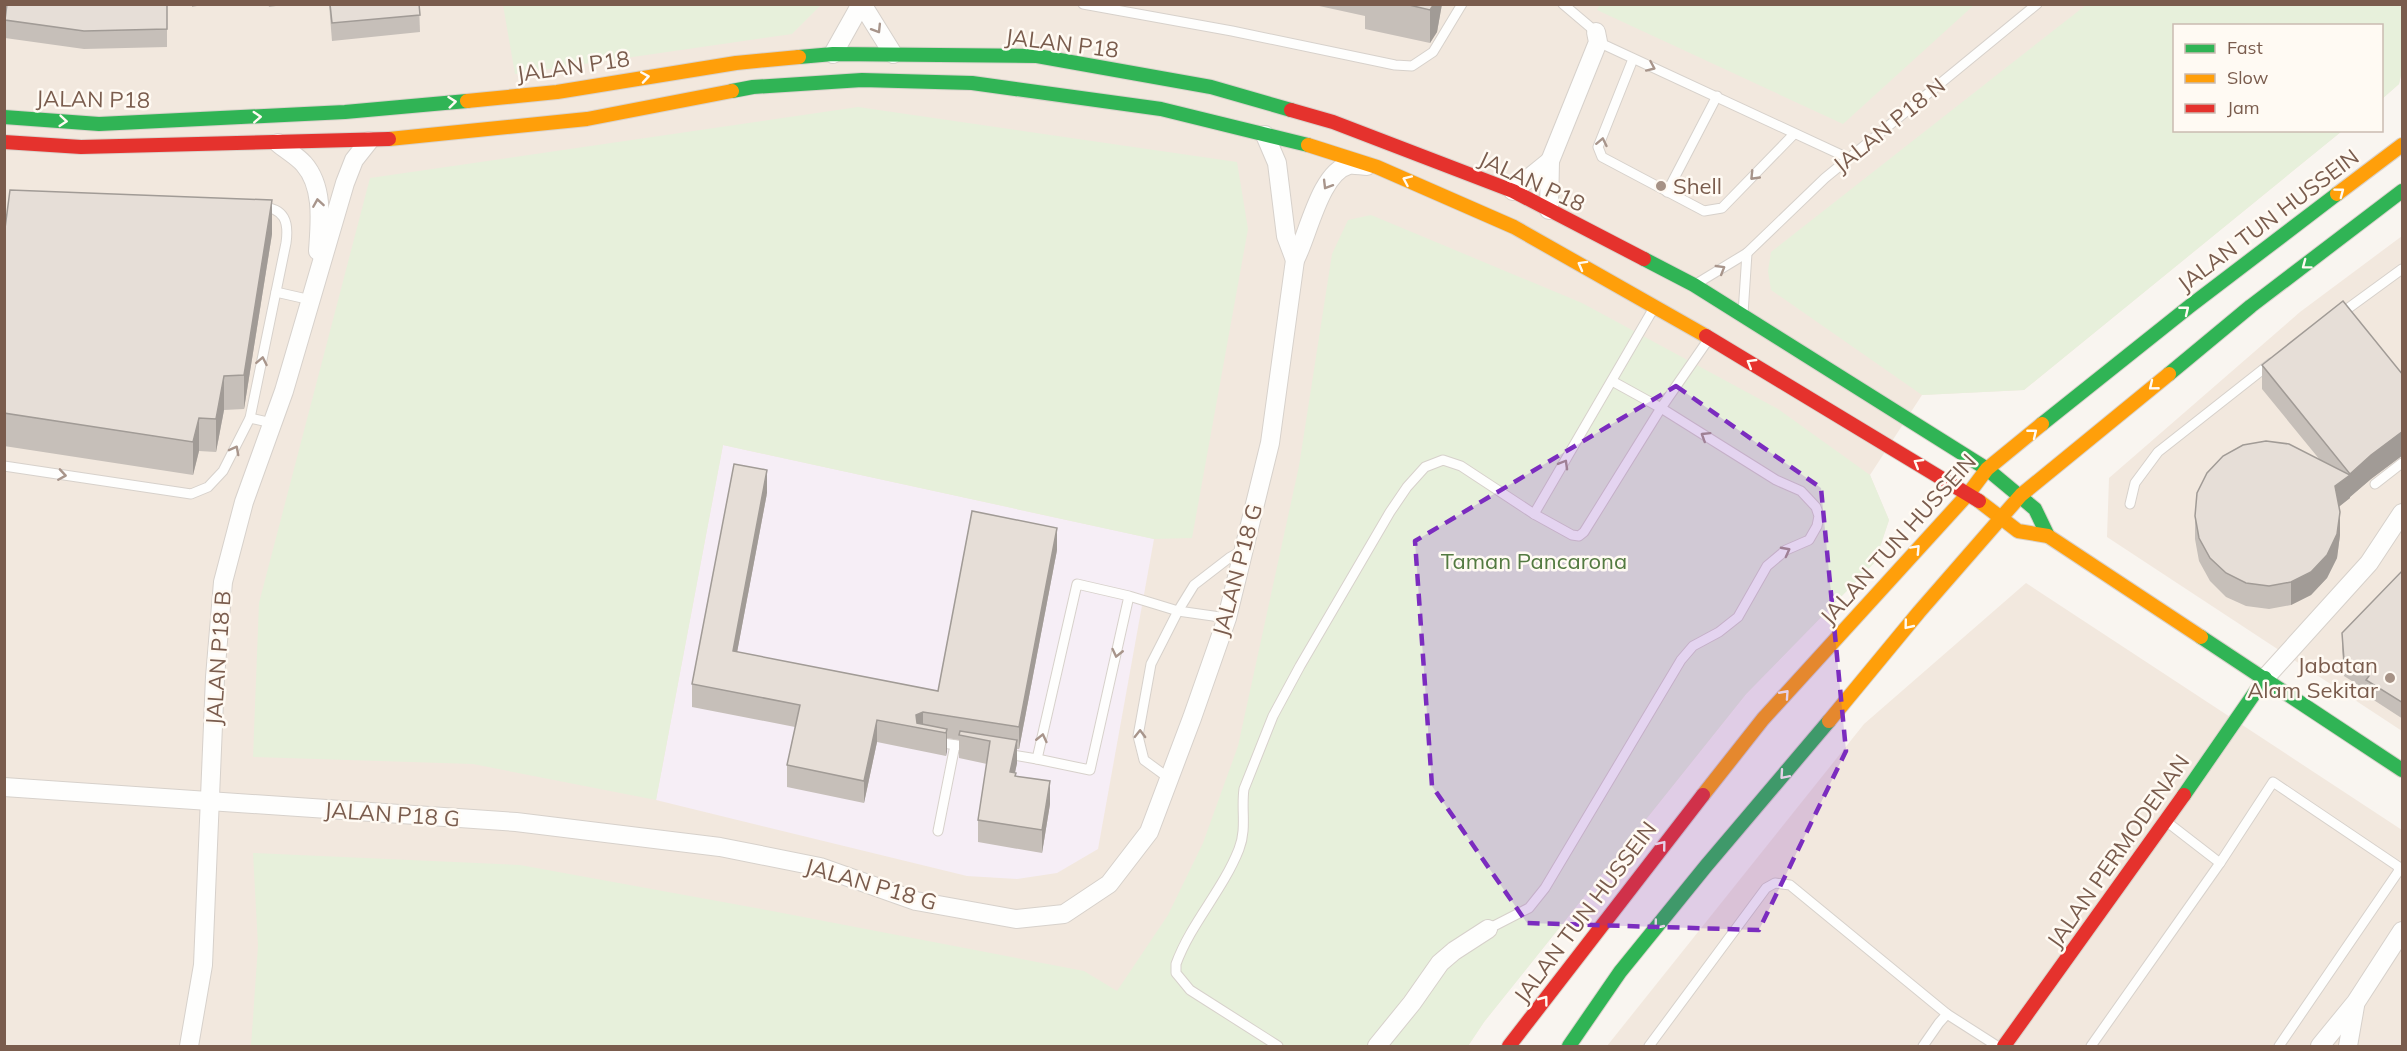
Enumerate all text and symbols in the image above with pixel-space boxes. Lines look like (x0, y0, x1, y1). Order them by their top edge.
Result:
street label: JALAN P18 (1004, 22, 1120, 64)
one-way arrow (870, 23, 881, 34)
legend (2173, 24, 2383, 132)
text: Fast (2227, 36, 2263, 59)
street label: JALAN P18 (515, 44, 631, 88)
one-way arrow (1644, 60, 1655, 72)
text: Slow (2227, 66, 2269, 89)
street label: JALAN P18 N (1827, 71, 1951, 179)
one-way arrow (641, 72, 650, 84)
street label: JALAN P18 (36, 84, 150, 114)
one-way arrow (447, 96, 456, 109)
text: Jam (2227, 96, 2260, 119)
one-way arrow (253, 110, 262, 123)
one-way arrow (58, 115, 67, 128)
one-way arrow (1594, 137, 1607, 147)
street label: JALAN TUN HUSSEIN (2172, 143, 2364, 297)
street label: JALAN P18 (1474, 144, 1590, 218)
one-way arrow (1750, 169, 1761, 179)
place label: Shell (1673, 172, 1722, 200)
one-way arrow (1403, 175, 1414, 187)
one-way arrow (1323, 179, 1334, 189)
marker: Shell (1654, 179, 1668, 193)
one-way arrow (2333, 188, 2344, 199)
one-way arrow (313, 199, 325, 208)
one-way arrow (2301, 257, 2312, 268)
one-way arrow (1578, 261, 1589, 272)
one-way arrow (1715, 265, 1725, 277)
one-way arrow (2178, 307, 2189, 318)
one-way arrow (255, 356, 268, 366)
one-way arrow (1747, 359, 1757, 371)
one-way arrow (2149, 379, 2160, 390)
one-way arrow (2026, 429, 2037, 440)
one-way arrow (1701, 431, 1711, 443)
one-way arrow (228, 446, 239, 456)
street label: JALAN TUN HUSSEIN (1814, 448, 1982, 630)
one-way arrow (1914, 459, 1924, 470)
one-way arrow (1557, 460, 1568, 470)
one-way arrow (58, 468, 67, 480)
street label: JALAN P18 G (1206, 501, 1268, 639)
one-way arrow (1909, 546, 1920, 556)
park label: Taman Pancarona (1441, 547, 1627, 575)
one-way arrow (1779, 547, 1790, 559)
street label: JALAN P18 B (199, 590, 237, 726)
one-way arrow (1905, 619, 1916, 630)
one-way arrow (1111, 648, 1124, 658)
place label: Jabatan Alam Sekitar (2247, 651, 2378, 704)
marker: Jabatan Alam Sekitar (2383, 671, 2397, 685)
one-way arrow (1778, 690, 1789, 701)
one-way arrow (1134, 729, 1146, 738)
one-way arrow (1034, 734, 1047, 744)
street label: JALAN PERMODENAN (2041, 749, 2195, 953)
one-way arrow (1780, 769, 1791, 780)
street label: JALAN P18 G (323, 795, 461, 833)
street label: JALAN TUN HUSSEIN (1508, 816, 1662, 1008)
one-way arrow (1655, 841, 1666, 852)
street label: JALAN P18 G (802, 852, 940, 916)
one-way arrow (1655, 918, 1666, 929)
one-way arrow (1537, 996, 1548, 1007)

